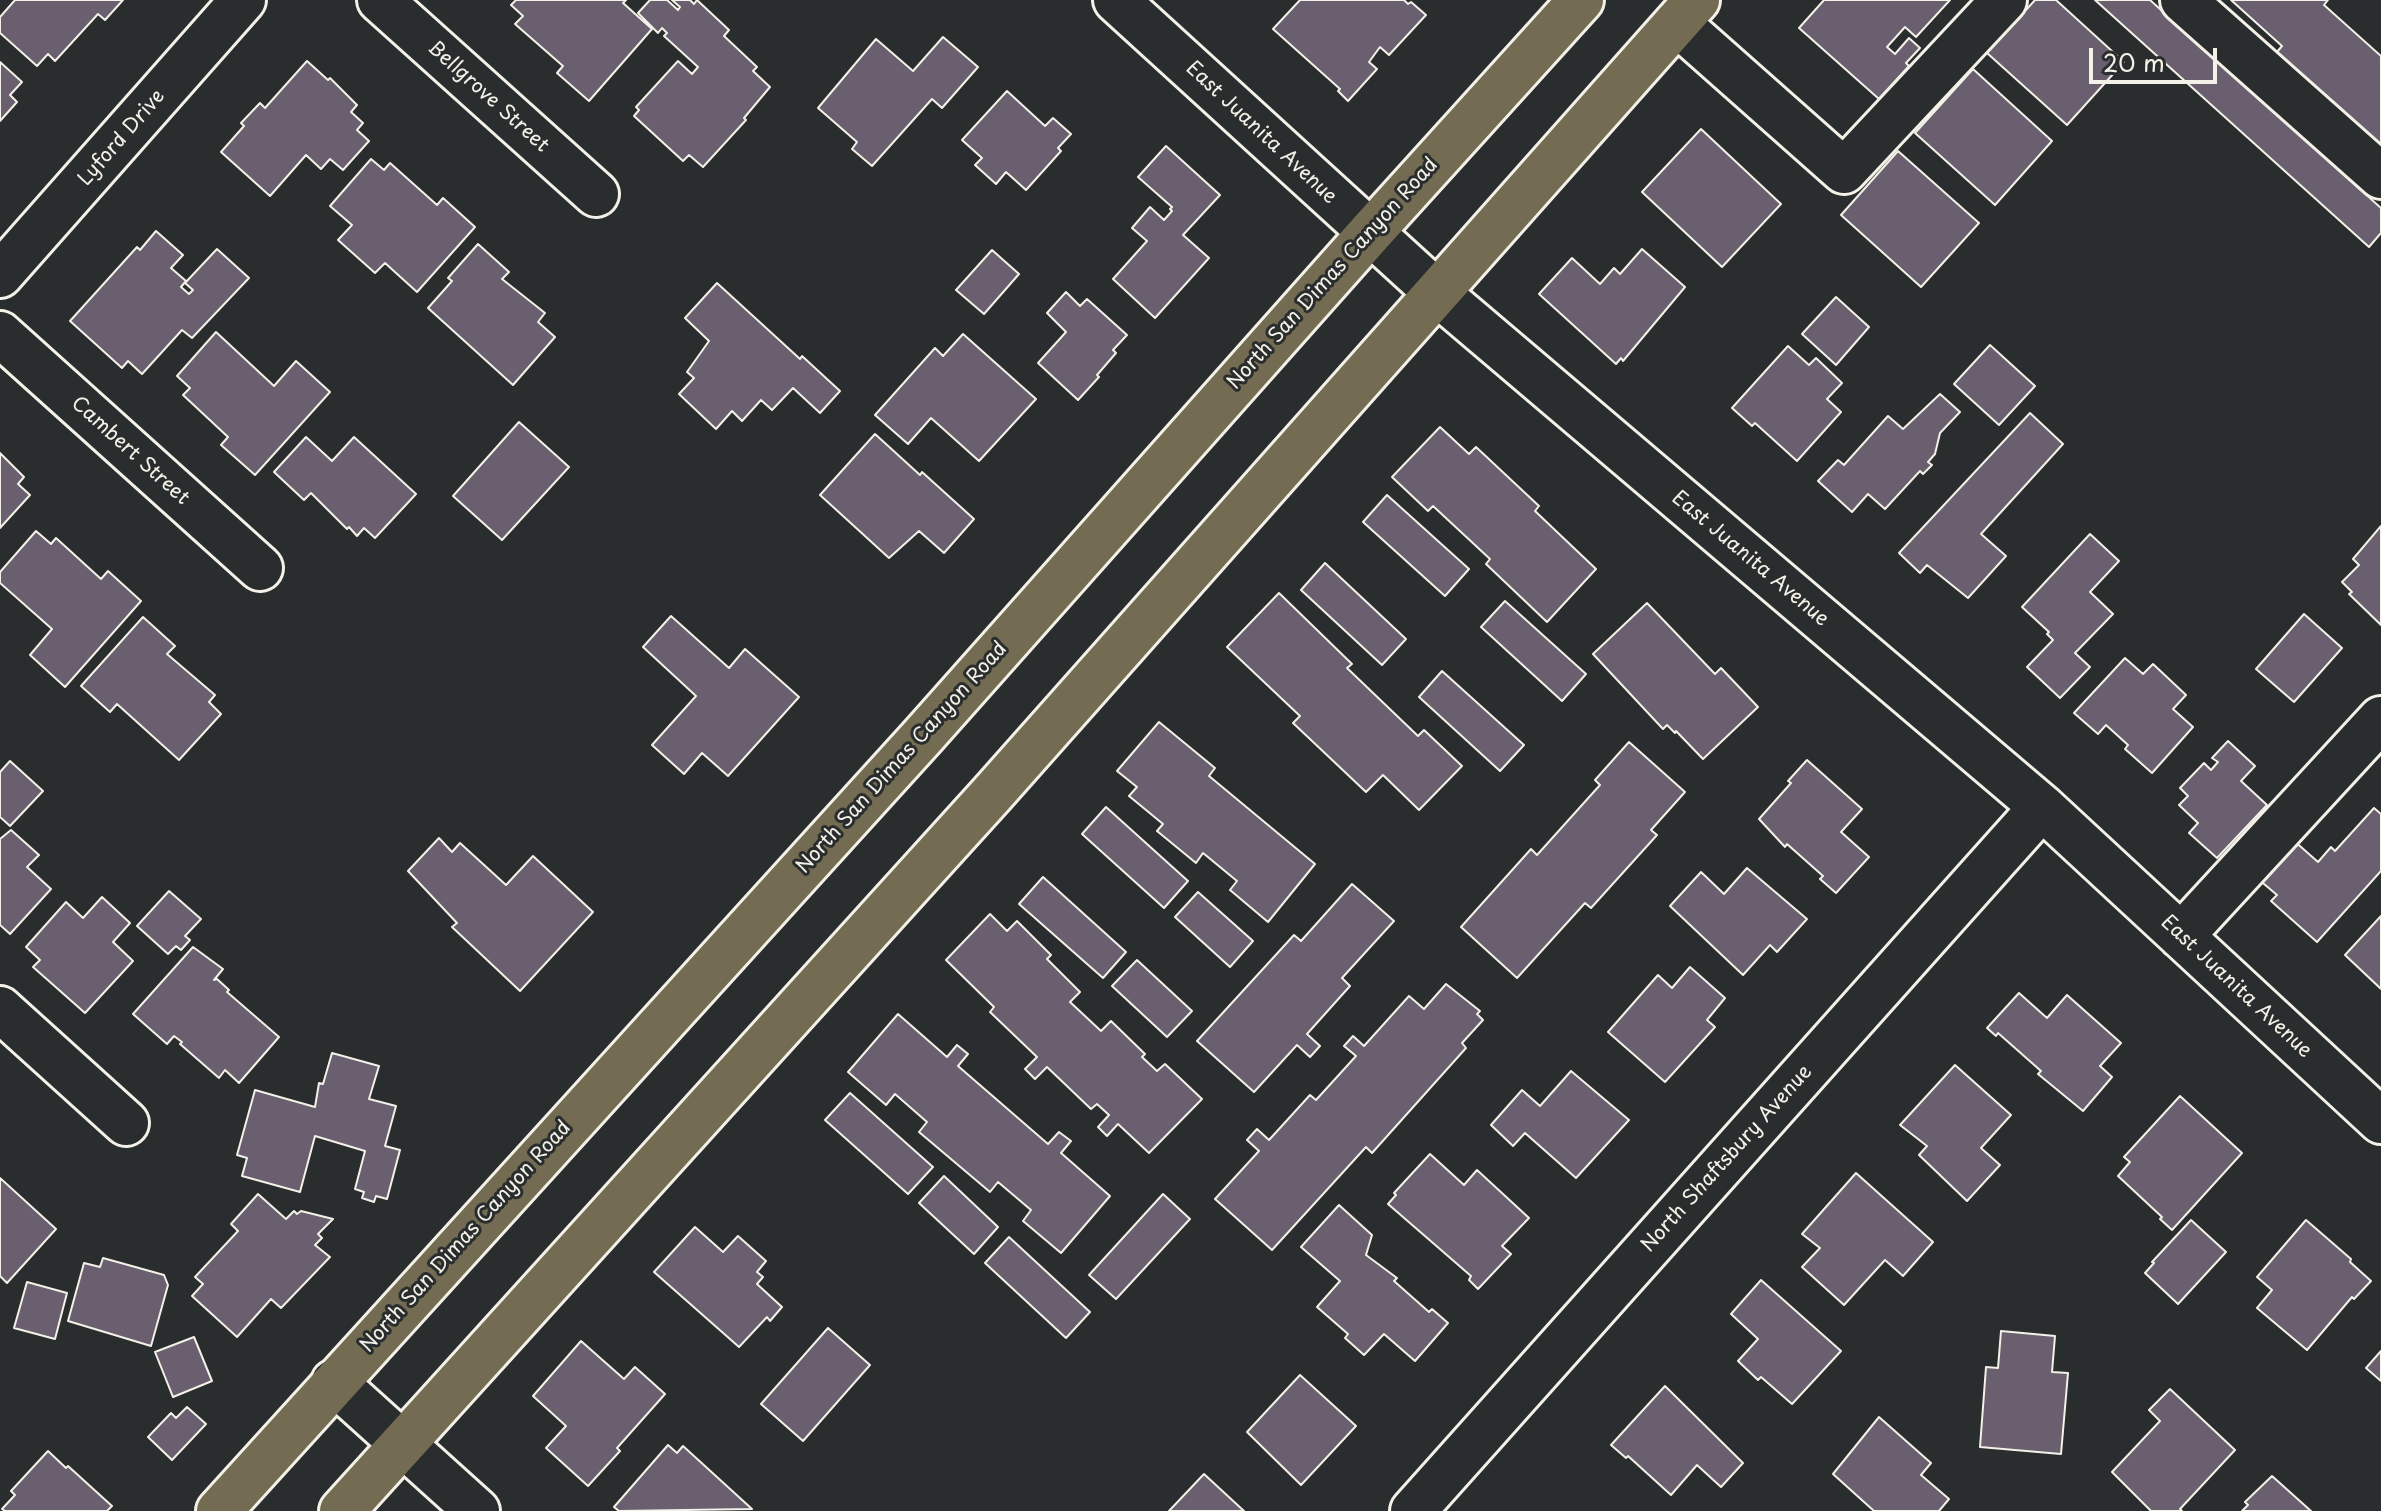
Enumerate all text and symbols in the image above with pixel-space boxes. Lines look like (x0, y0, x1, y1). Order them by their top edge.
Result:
scale bar (2093, 32, 2221, 82)
street label: Bellgrove Street (422, 36, 554, 158)
text: 20 m (2103, 44, 2165, 80)
street label: East Juanita Avenue (1181, 57, 1341, 209)
street label: Lyford Drive (74, 85, 170, 191)
street label: North San Dimas Canyon Road (1223, 153, 1443, 395)
street label: Cambert Street (66, 392, 194, 510)
street label: East Juanita Avenue (1667, 486, 1833, 632)
street label: North San Dimas Canyon Road (792, 637, 1012, 879)
street label: East Juanita Avenue (2156, 911, 2316, 1063)
street label: North Shaftsbury Avenue (1637, 1061, 1817, 1257)
street label: North San Dimas Canyon Road (356, 1116, 576, 1358)

